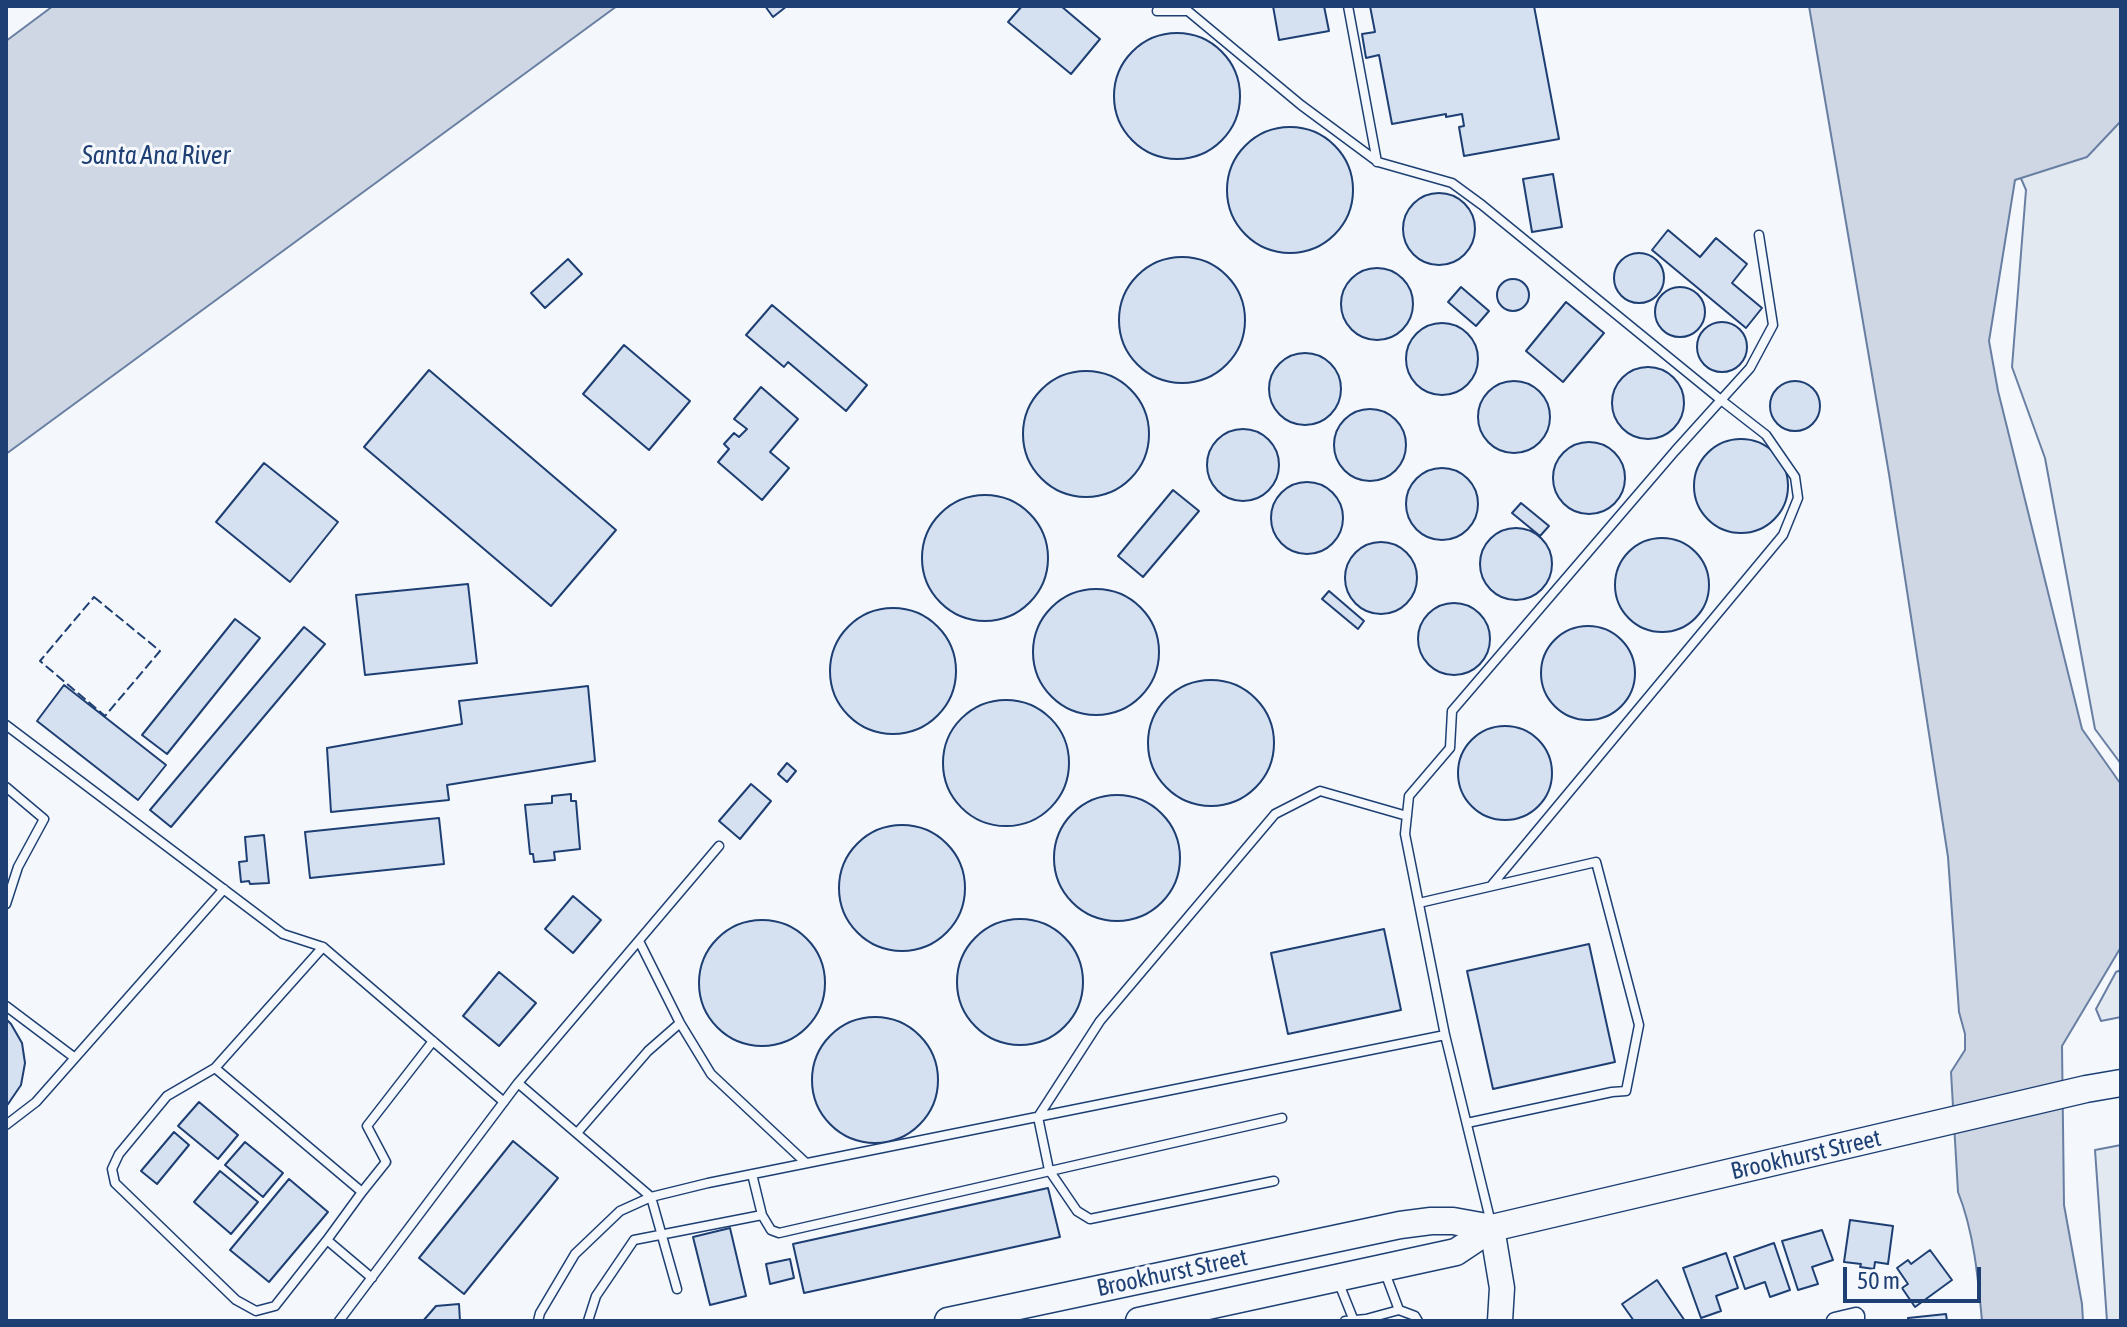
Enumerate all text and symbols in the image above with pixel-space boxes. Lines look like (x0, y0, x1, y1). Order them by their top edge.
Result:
water label: Santa Ana River (82, 140, 230, 172)
street label: Brookhurst Street (1728, 1124, 1884, 1186)
street label: Brookhurst Street (1094, 1243, 1250, 1303)
scale bar (1847, 1251, 1985, 1301)
text: 50 m (1857, 1267, 1900, 1294)

